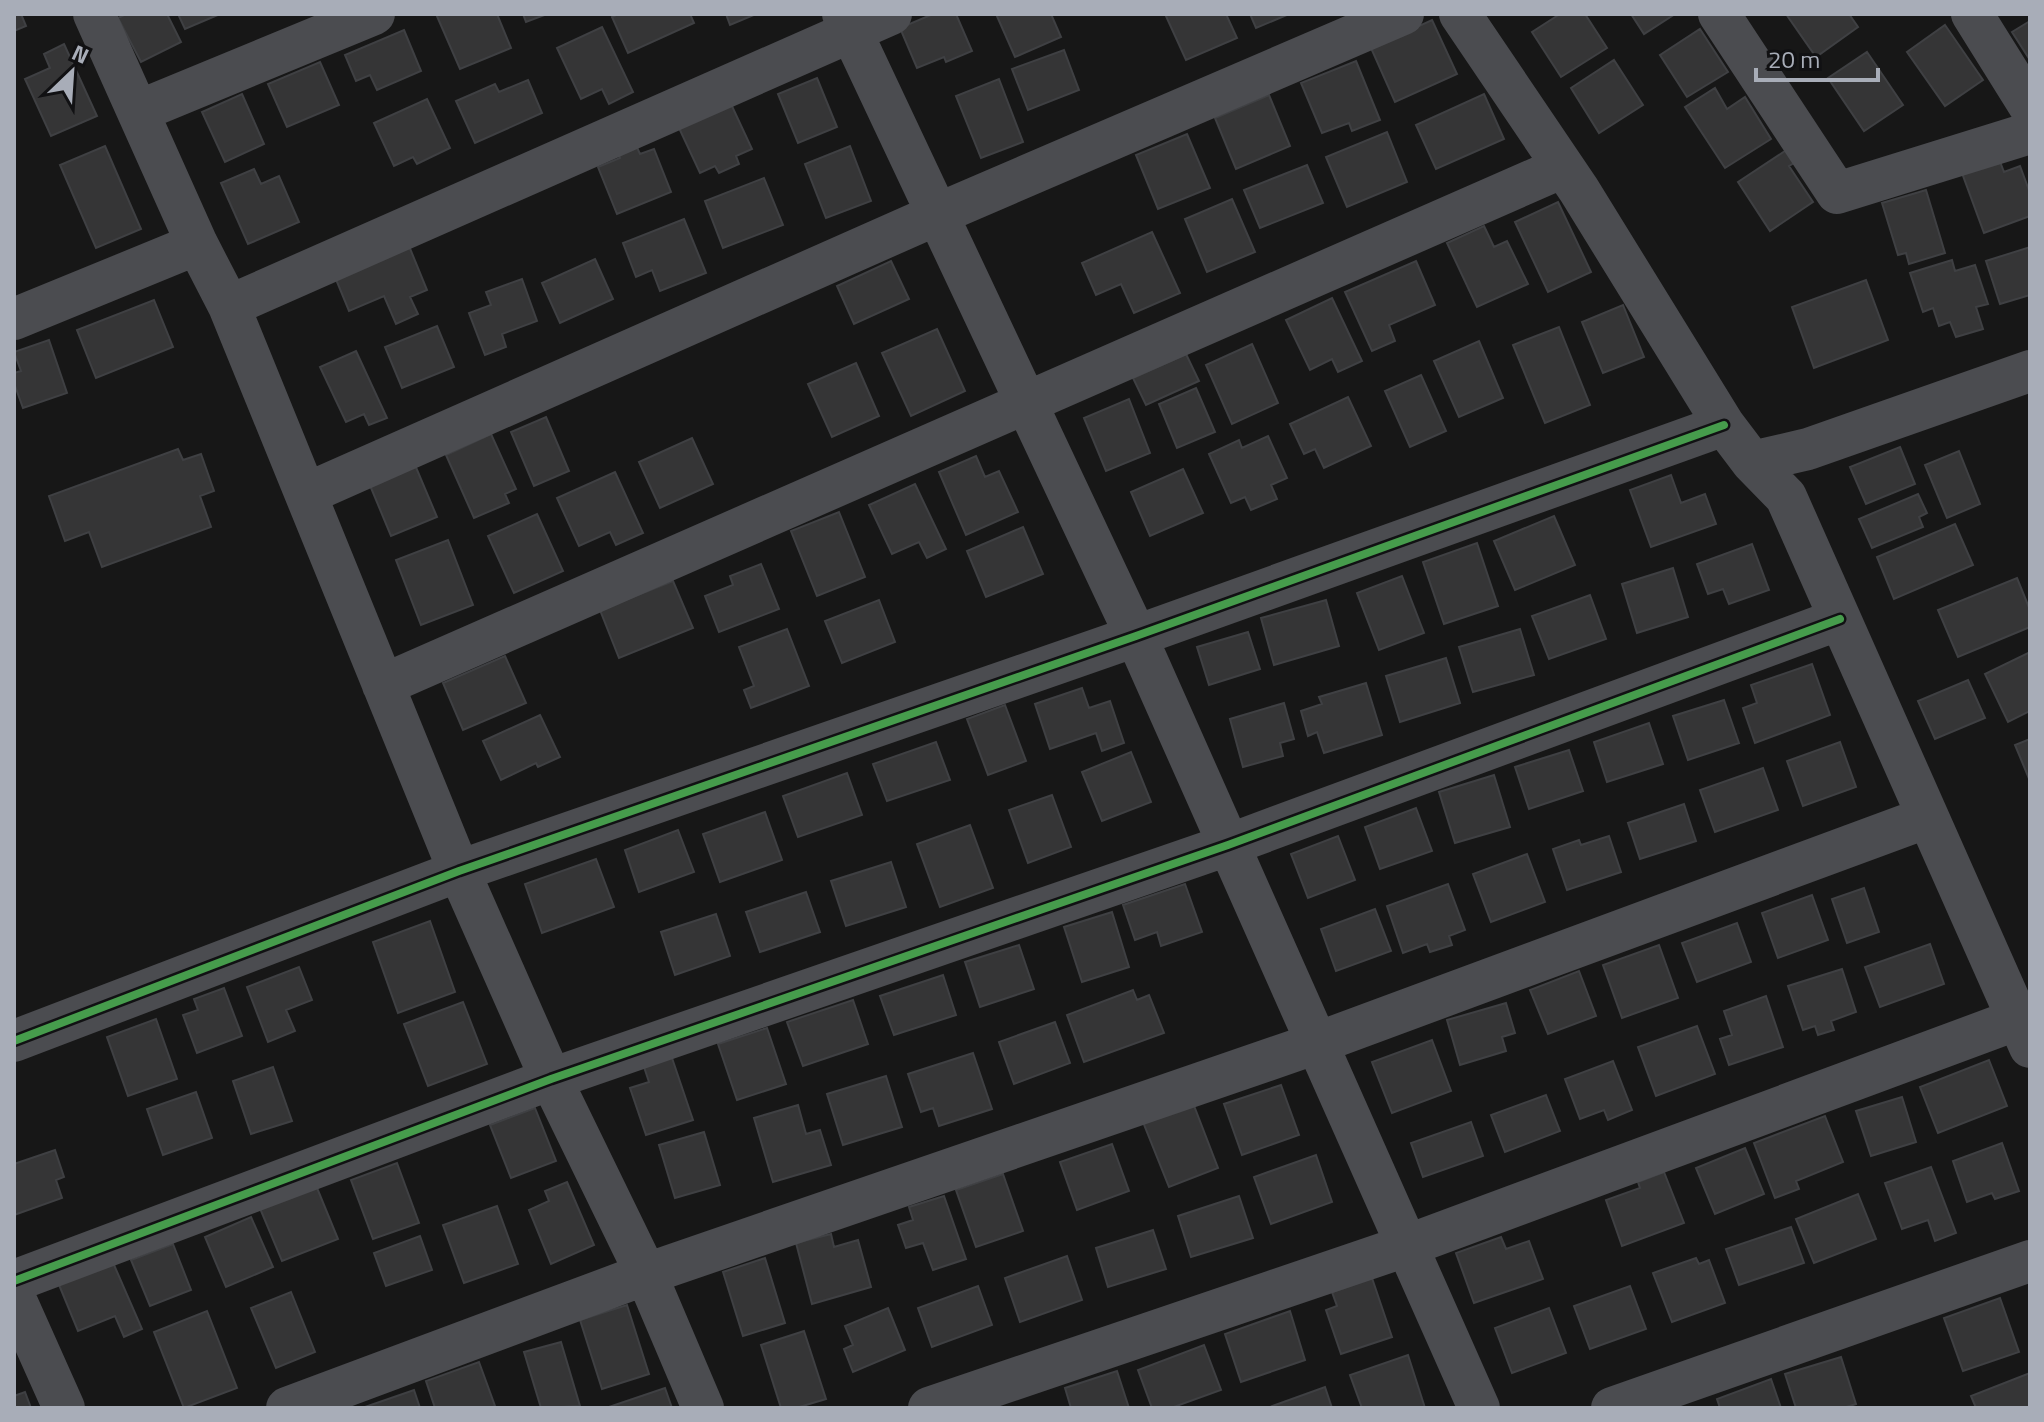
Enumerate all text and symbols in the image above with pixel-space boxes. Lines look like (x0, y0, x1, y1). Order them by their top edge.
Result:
north arrow (32, 32, 112, 112)
scale bar (1756, 32, 1878, 82)
text: N (66, 35, 95, 73)
text: 20 m (1768, 41, 1820, 77)

